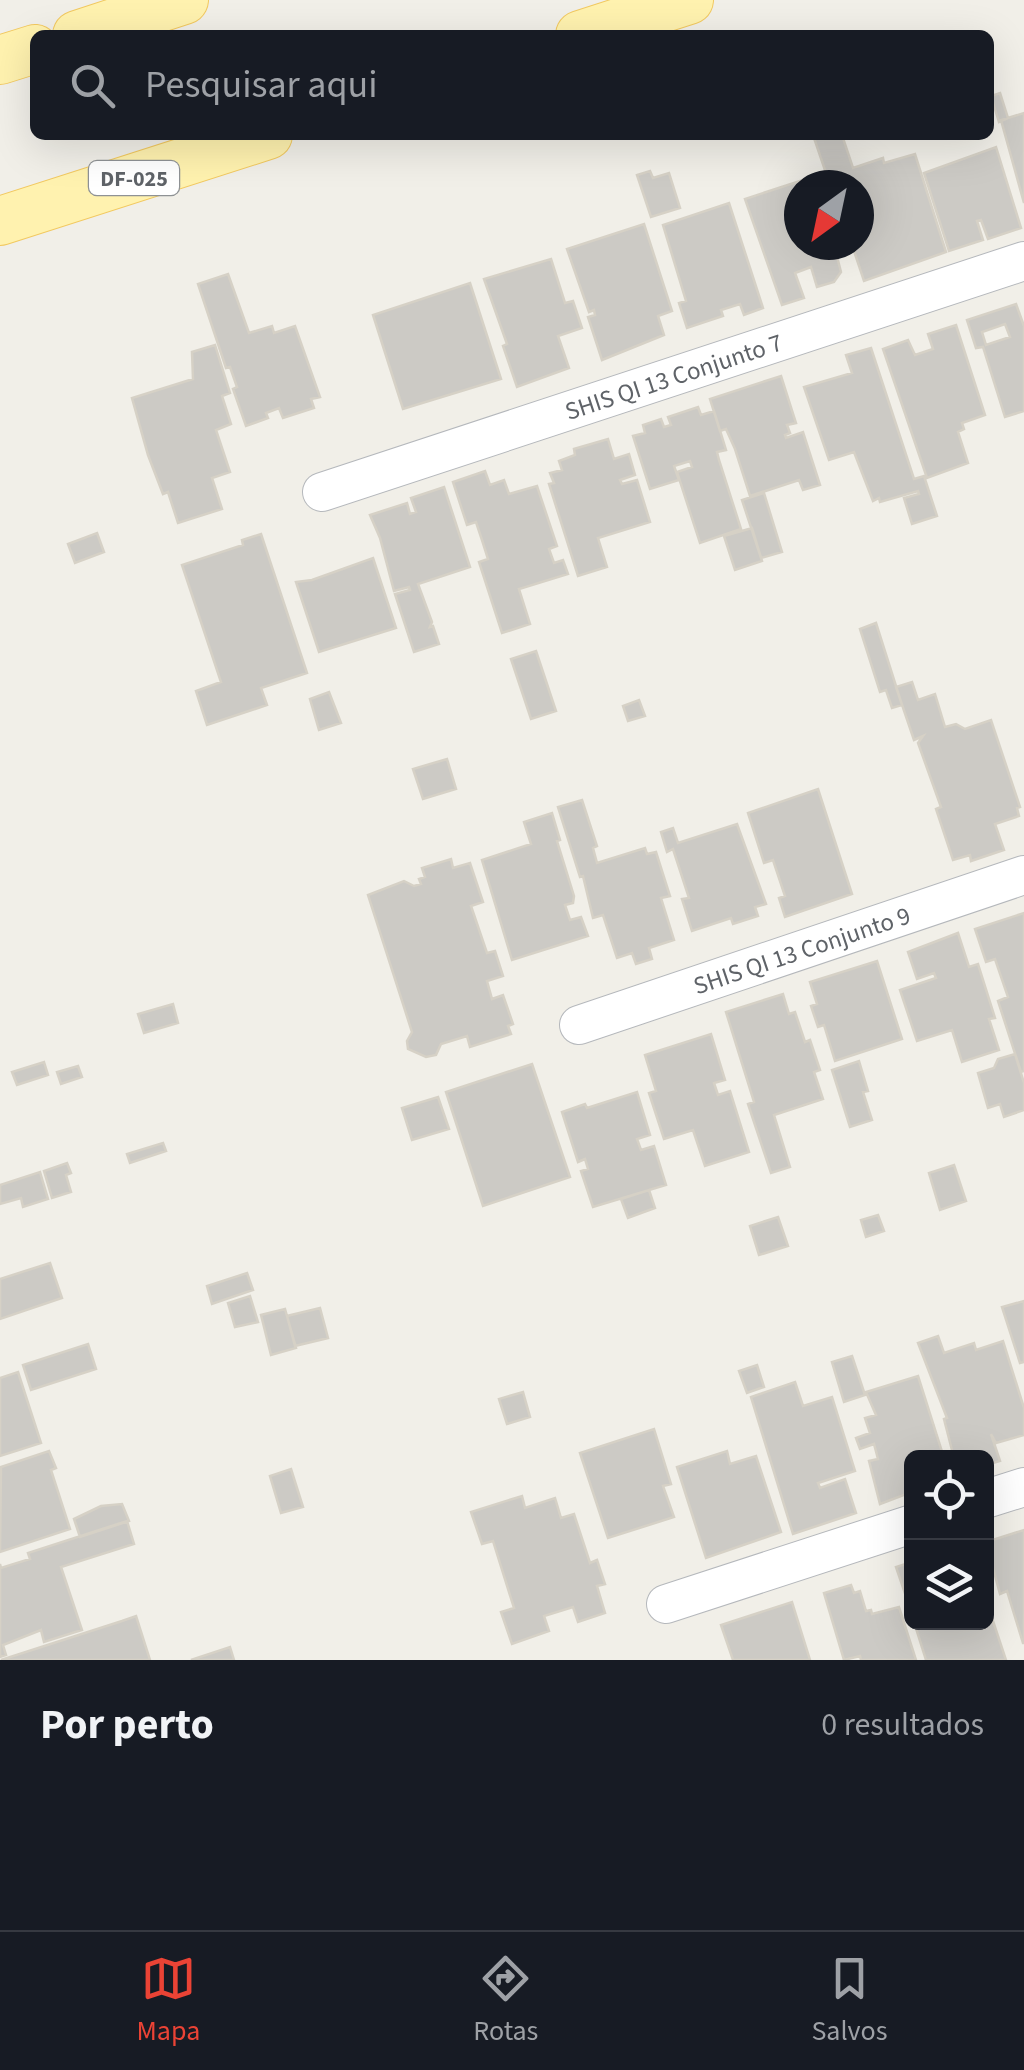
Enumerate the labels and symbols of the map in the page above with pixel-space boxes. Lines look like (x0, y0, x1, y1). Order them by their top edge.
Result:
road number: DF-025 (89, 161, 179, 195)
north arrow (784, 170, 874, 260)
street label: SHIS QI 13 Conjunto 7 (560, 325, 787, 430)
street label: SHIS QI 13 Conjunto 9 (689, 898, 915, 1004)

